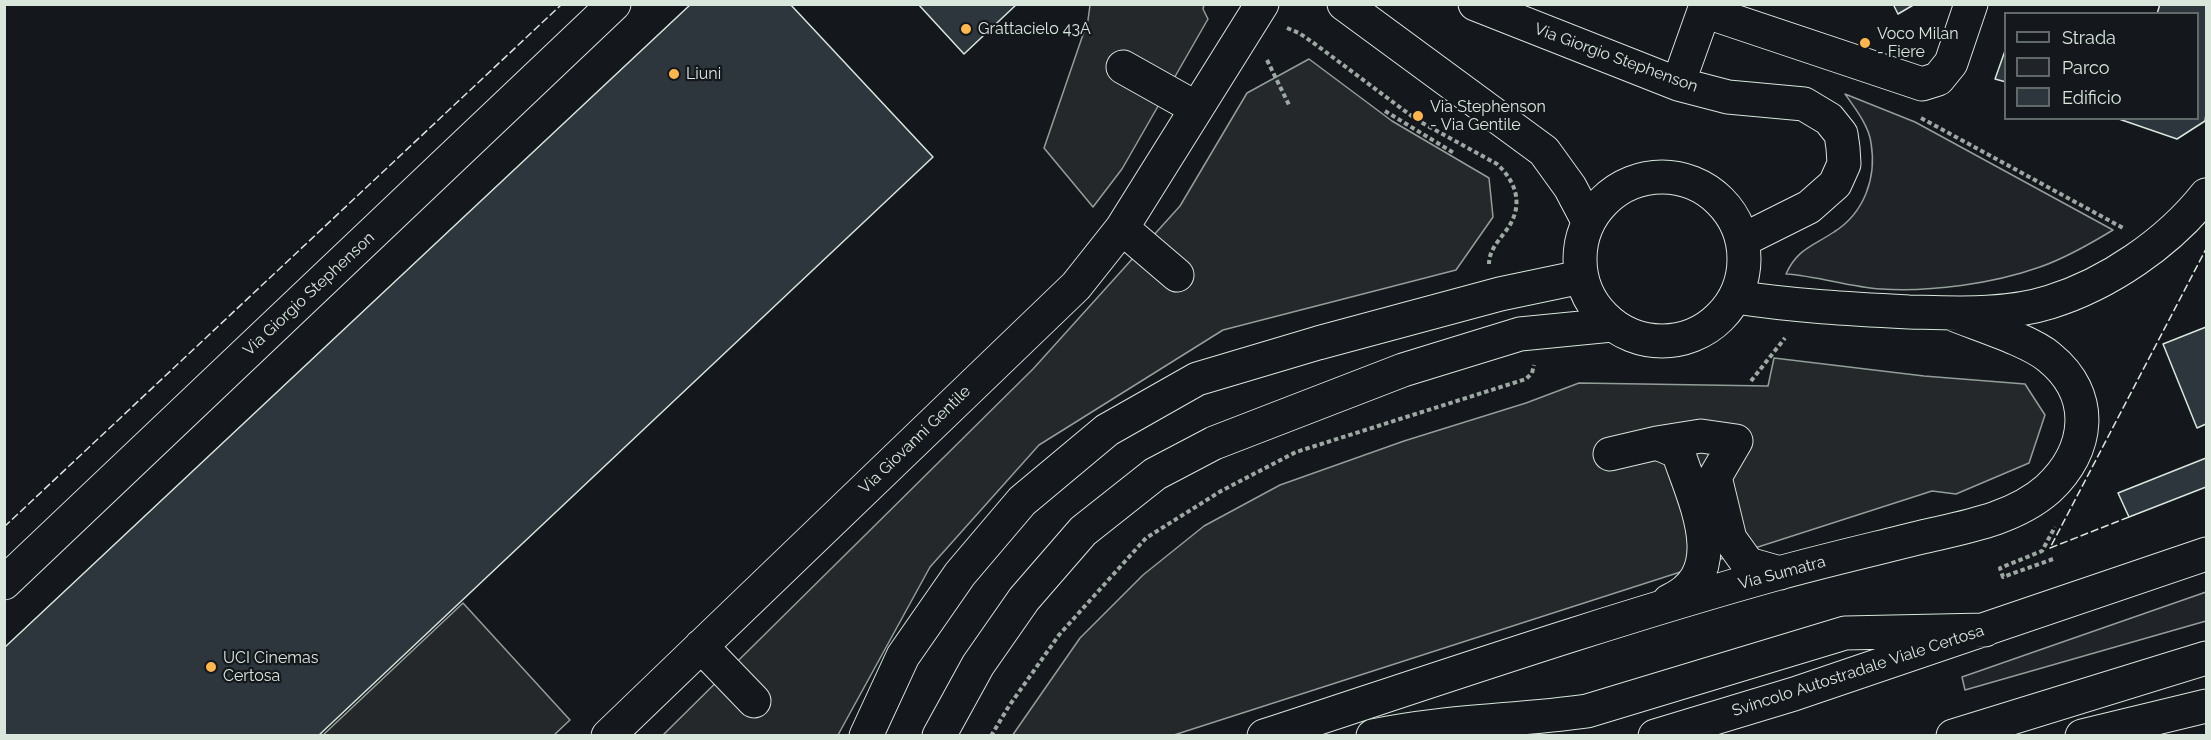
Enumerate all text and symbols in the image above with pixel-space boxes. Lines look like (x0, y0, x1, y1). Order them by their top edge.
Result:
legend (2004, 12, 2199, 120)
place label: Grattacielo 43A (978, 19, 1091, 39)
street label: Via Giorgio Stephenson (1532, 19, 1700, 97)
marker: Grattacielo 43A (959, 22, 973, 36)
place label: Voco Milan - Fiere (1877, 24, 1959, 62)
text: Strada (2062, 27, 2116, 48)
marker: Voco Milan - Fiere (1858, 36, 1872, 50)
text: Parco (2062, 57, 2109, 78)
place label: Liuni (686, 64, 721, 84)
marker: Liuni (667, 67, 681, 81)
text: Edificio (2062, 87, 2121, 108)
place label: Via Stephenson - Via Gentile (1430, 97, 1546, 135)
marker: Via Stephenson - Via Gentile (1411, 109, 1425, 123)
street label: Via Giorgio Stephenson (239, 228, 379, 360)
street label: Via Giovanni Gentile (855, 382, 975, 498)
street label: Via Sumatra (1736, 552, 1828, 594)
street label: Svincolo Autostradale Viale Certosa (1730, 621, 1986, 721)
place label: UCI Cinemas Certosa (223, 648, 318, 686)
marker: UCI Cinemas Certosa (204, 660, 218, 674)

